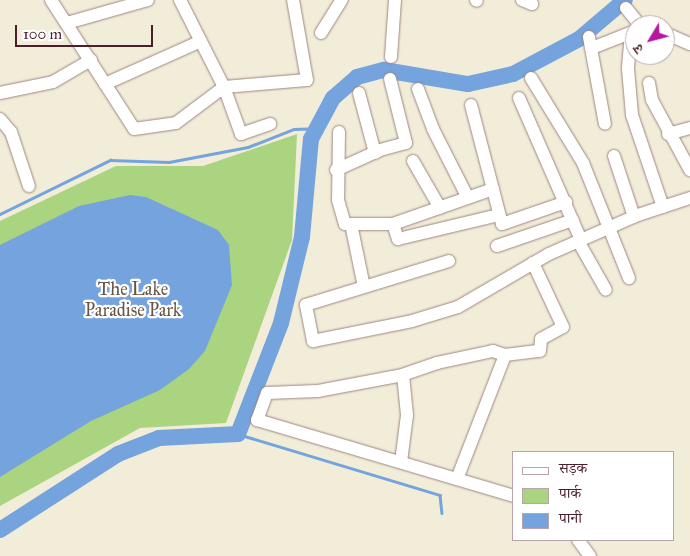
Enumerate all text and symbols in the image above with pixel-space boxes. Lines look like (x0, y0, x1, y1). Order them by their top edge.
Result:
scale bar (18, 15, 155, 47)
north arrow (625, 15, 675, 65)
text: 100 m (23, 25, 62, 43)
text: उ (629, 41, 647, 57)
park label: The Lake Paradise Park (85, 279, 181, 322)
legend (512, 451, 675, 541)
text: सड़क (559, 459, 587, 477)
text: पार्क (559, 484, 581, 502)
text: पानी (559, 509, 582, 527)

